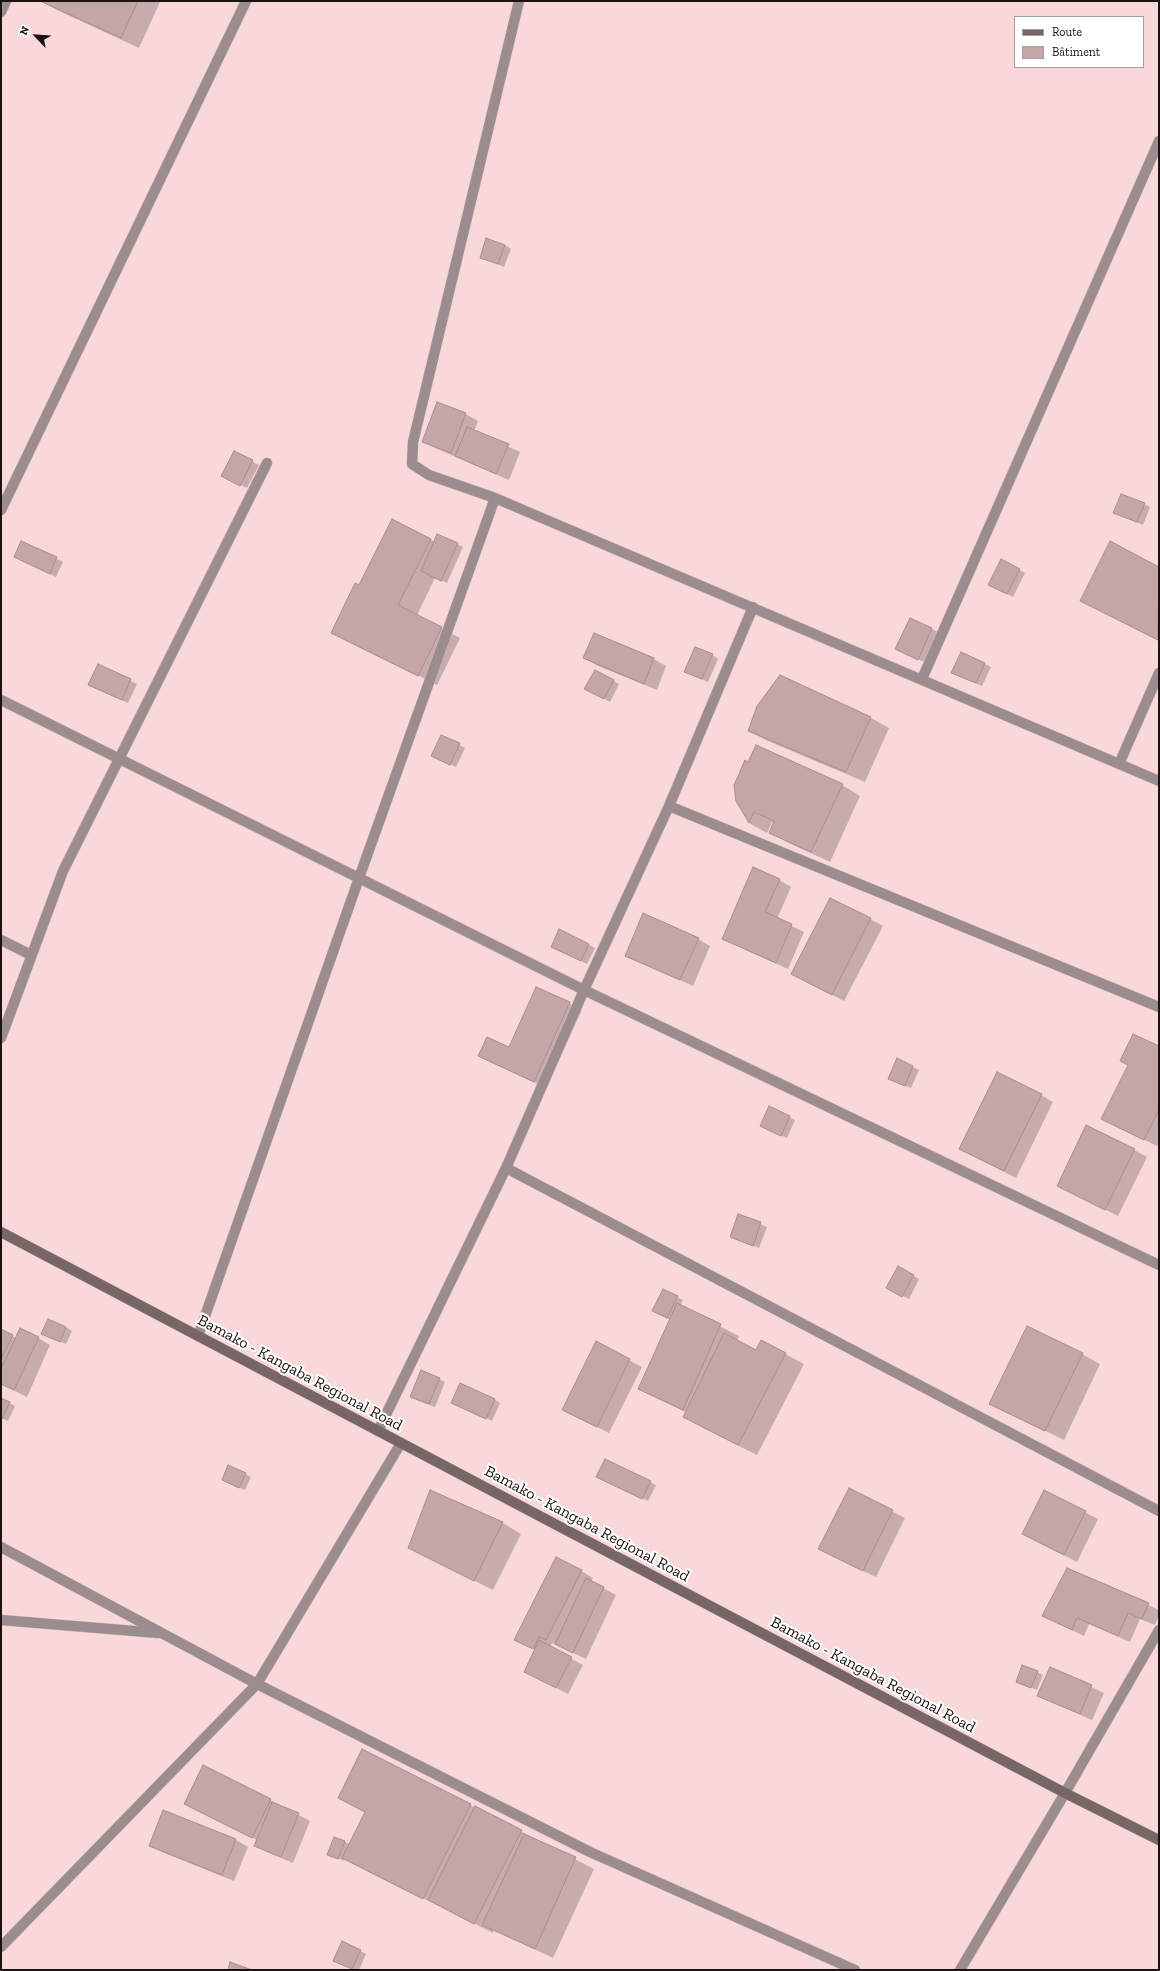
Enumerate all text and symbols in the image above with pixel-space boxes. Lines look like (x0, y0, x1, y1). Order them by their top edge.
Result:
north arrow (16, 16, 56, 56)
legend (1014, 16, 1144, 68)
text: N (17, 24, 32, 37)
text: Route (1052, 25, 1082, 39)
text: Bâtiment (1052, 45, 1100, 59)
street label: Bamako - Kangaba Regional Road (194, 1311, 406, 1435)
street label: Bamako - Kangaba Regional Road (481, 1462, 693, 1586)
street label: Bamako - Kangaba Regional Road (767, 1613, 979, 1737)

